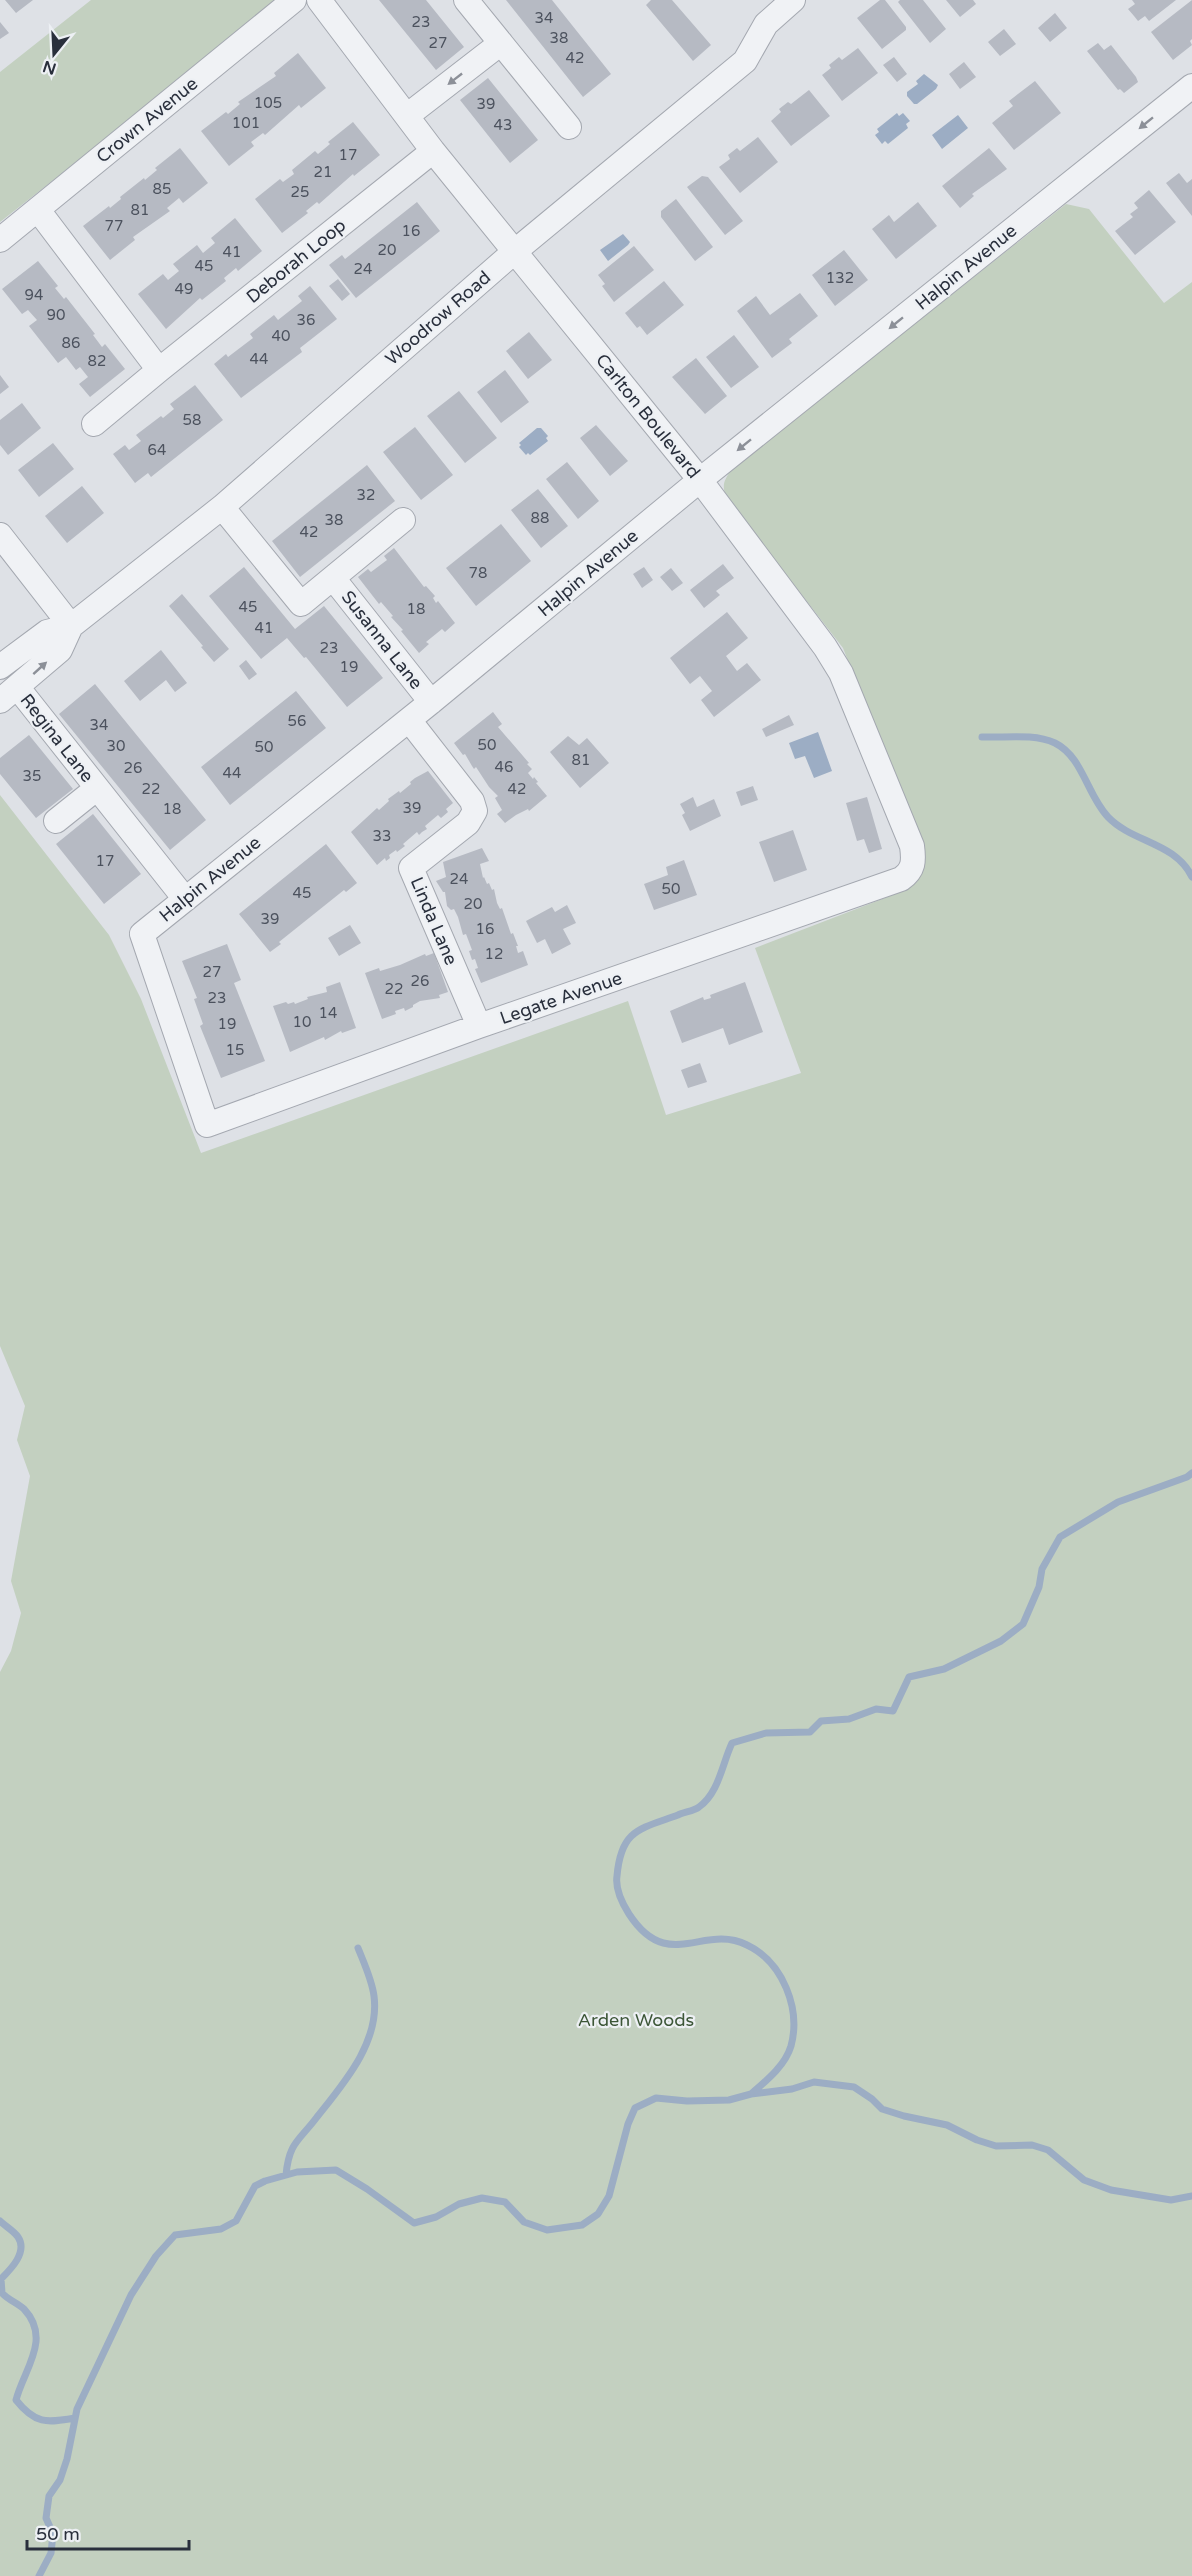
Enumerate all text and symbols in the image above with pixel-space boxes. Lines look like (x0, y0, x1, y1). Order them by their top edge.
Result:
house number: 34 (535, 9, 553, 27)
house number: 23 (412, 13, 430, 31)
north arrow (24, 24, 84, 84)
house number: 38 (550, 29, 568, 47)
house number: 27 (429, 34, 447, 52)
house number: 42 (566, 49, 584, 67)
text: N (40, 56, 59, 79)
street label: Crown Avenue (92, 72, 202, 168)
one-way arrow (447, 72, 463, 85)
house number: 105 (254, 94, 282, 112)
house number: 39 (477, 95, 495, 113)
house number: 101 (232, 114, 260, 132)
house number: 43 (494, 116, 512, 134)
one-way arrow (1139, 116, 1154, 128)
house number: 17 (339, 146, 357, 164)
house number: 21 (314, 163, 332, 181)
house number: 85 (153, 180, 171, 198)
house number: 25 (291, 183, 309, 201)
house number: 81 (131, 201, 149, 219)
street label: Deborah Loop (242, 214, 350, 308)
house number: 77 (105, 217, 123, 235)
street label: Halpin Avenue (911, 219, 1021, 315)
house number: 16 (402, 222, 420, 240)
house number: 20 (378, 241, 396, 259)
house number: 41 (223, 243, 241, 261)
house number: 45 (195, 257, 213, 275)
house number: 24 (354, 260, 372, 278)
street label: Woodrow Road (381, 266, 495, 370)
house number: 132 (826, 269, 854, 287)
house number: 49 (175, 280, 193, 298)
house number: 94 (25, 286, 43, 304)
house number: 90 (47, 306, 65, 324)
house number: 36 (297, 311, 315, 329)
one-way arrow (888, 317, 904, 330)
house number: 40 (272, 327, 290, 345)
house number: 86 (62, 334, 80, 352)
street label: Carlton Boulevard (591, 349, 705, 483)
house number: 44 (250, 350, 268, 368)
house number: 82 (88, 352, 106, 370)
house number: 58 (183, 411, 201, 429)
one-way arrow (736, 439, 751, 451)
house number: 64 (148, 441, 166, 459)
house number: 32 (357, 486, 375, 504)
house number: 88 (531, 509, 549, 527)
house number: 38 (325, 511, 343, 529)
house number: 42 (300, 523, 318, 541)
street label: Halpin Avenue (533, 525, 643, 621)
house number: 78 (469, 564, 487, 582)
street label: Susanna Lane (337, 586, 427, 694)
house number: 45 (239, 598, 257, 616)
house number: 18 (407, 600, 425, 618)
house number: 41 (255, 619, 273, 637)
house number: 23 (320, 639, 338, 657)
house number: 19 (340, 658, 358, 676)
one-way arrow (33, 661, 47, 675)
street label: Regina Lane (16, 689, 98, 787)
house number: 56 (288, 712, 306, 730)
house number: 34 (90, 716, 108, 734)
house number: 50 (478, 736, 496, 754)
house number: 30 (107, 737, 125, 755)
house number: 50 (255, 738, 273, 756)
house number: 81 (572, 751, 590, 769)
house number: 46 (495, 758, 513, 776)
house number: 26 (124, 759, 142, 777)
house number: 44 (223, 764, 241, 782)
house number: 35 (23, 767, 41, 785)
house number: 22 (142, 780, 160, 798)
house number: 42 (508, 780, 526, 798)
house number: 39 (403, 799, 421, 817)
house number: 18 (163, 800, 181, 818)
house number: 33 (373, 827, 391, 845)
street label: Halpin Avenue (155, 831, 265, 927)
house number: 17 (96, 852, 114, 870)
house number: 24 (450, 870, 468, 888)
street label: Linda Lane (406, 874, 462, 968)
house number: 50 (662, 880, 680, 898)
house number: 45 (293, 884, 311, 902)
house number: 20 (464, 895, 482, 913)
house number: 39 (261, 910, 279, 928)
house number: 16 (476, 920, 494, 938)
house number: 12 (485, 945, 503, 963)
house number: 27 (203, 963, 221, 981)
street label: Legate Avenue (497, 967, 625, 1029)
house number: 26 (411, 972, 429, 990)
house number: 22 (385, 980, 403, 998)
house number: 23 (208, 989, 226, 1007)
house number: 14 (319, 1004, 337, 1022)
house number: 10 (293, 1013, 311, 1031)
house number: 19 (218, 1015, 236, 1033)
house number: 15 (226, 1041, 244, 1059)
park label: Arden Woods (578, 2009, 694, 2031)
scale bar (27, 2513, 189, 2551)
text: 50 m (36, 2523, 80, 2545)

